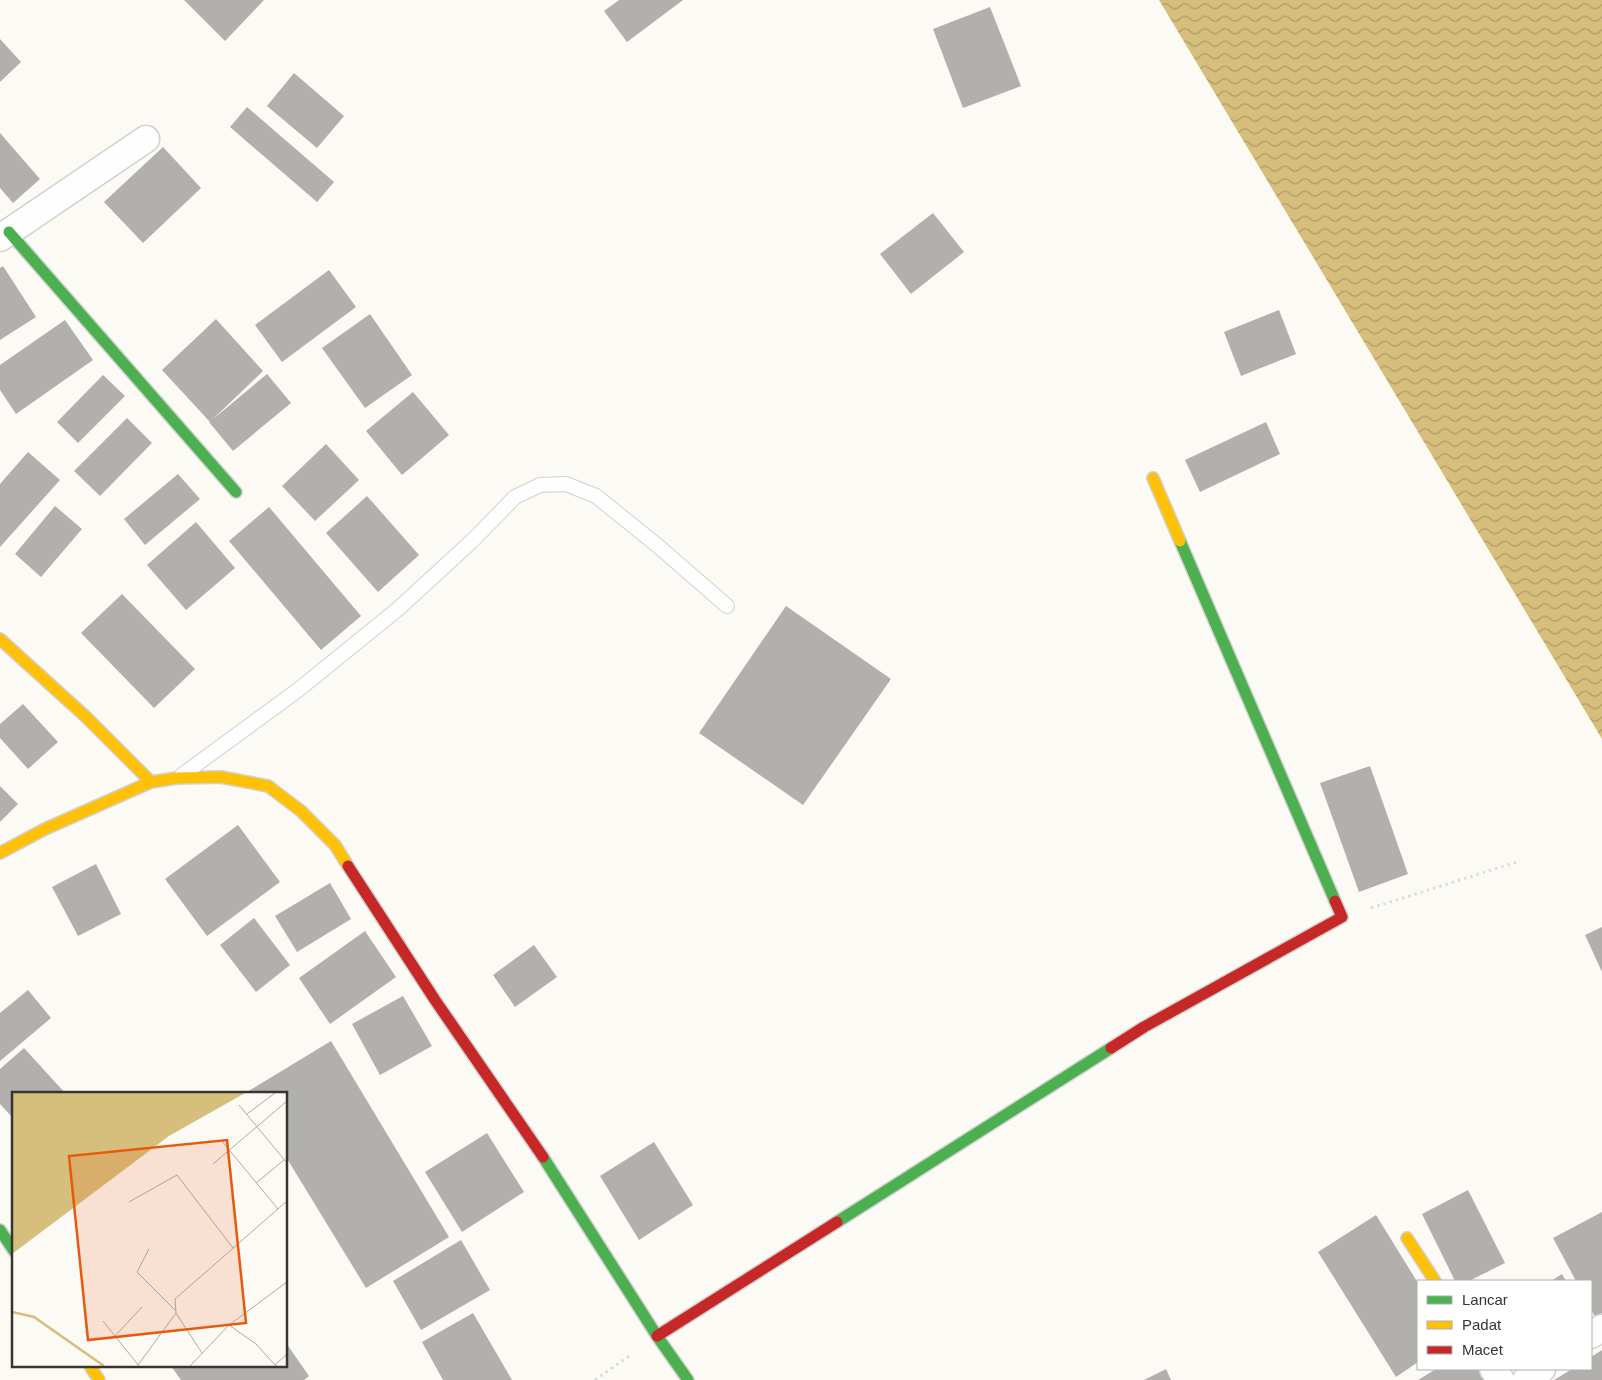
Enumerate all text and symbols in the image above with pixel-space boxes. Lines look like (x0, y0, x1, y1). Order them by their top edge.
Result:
inset map (12, 1092, 288, 1368)
legend (1417, 1280, 1592, 1370)
text: Lancar (1462, 1291, 1508, 1308)
text: Padat (1462, 1316, 1502, 1333)
text: Macet (1462, 1341, 1504, 1358)

